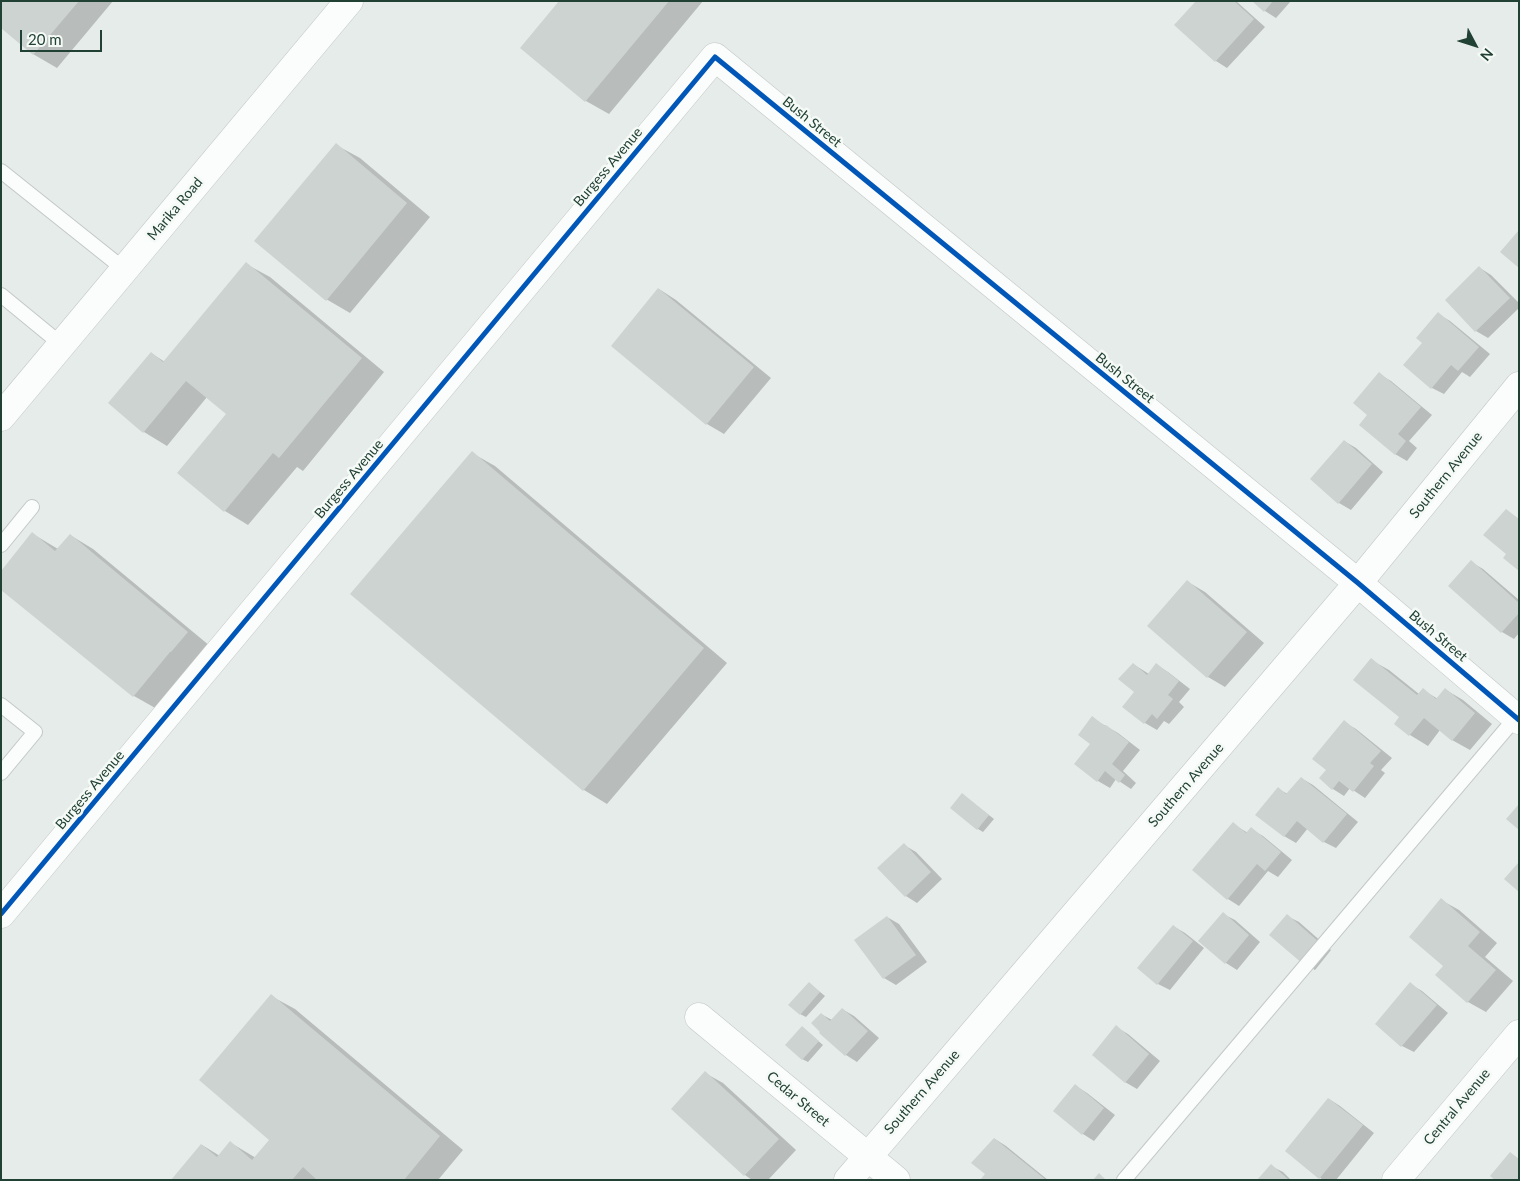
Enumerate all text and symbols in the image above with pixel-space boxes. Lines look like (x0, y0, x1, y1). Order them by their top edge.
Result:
scale bar (22, 20, 105, 52)
north arrow (1450, 20, 1500, 70)
text: 20 m (28, 30, 62, 48)
text: N (1477, 45, 1497, 65)
street label: Bush Street (779, 93, 845, 151)
street label: Burgess Avenue (570, 124, 646, 210)
street label: Marika Road (144, 174, 206, 244)
street label: Bush Street (1092, 349, 1158, 407)
street label: Southern Avenue (1406, 428, 1486, 522)
street label: Burgess Avenue (311, 436, 387, 522)
street label: Bush Street (1405, 607, 1471, 665)
street label: Southern Avenue (1145, 739, 1227, 831)
street label: Burgess Avenue (52, 747, 128, 833)
street label: Southern Avenue (881, 1046, 963, 1138)
street label: Central Avenue (1420, 1065, 1494, 1149)
street label: Cedar Street (763, 1068, 833, 1130)

